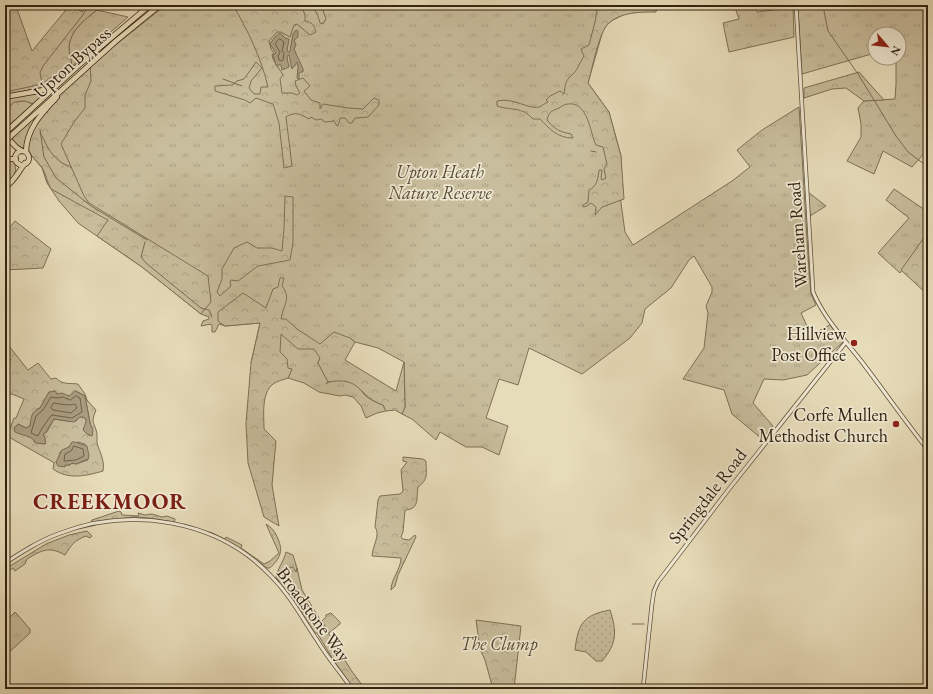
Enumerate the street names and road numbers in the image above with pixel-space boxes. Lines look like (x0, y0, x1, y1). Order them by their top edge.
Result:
street label: Upton Bypass (28, 21, 116, 103)
street label: Wareham Road (782, 180, 812, 289)
street label: Springdale Road (663, 443, 752, 548)
street label: Broadstone Way (272, 562, 356, 666)

